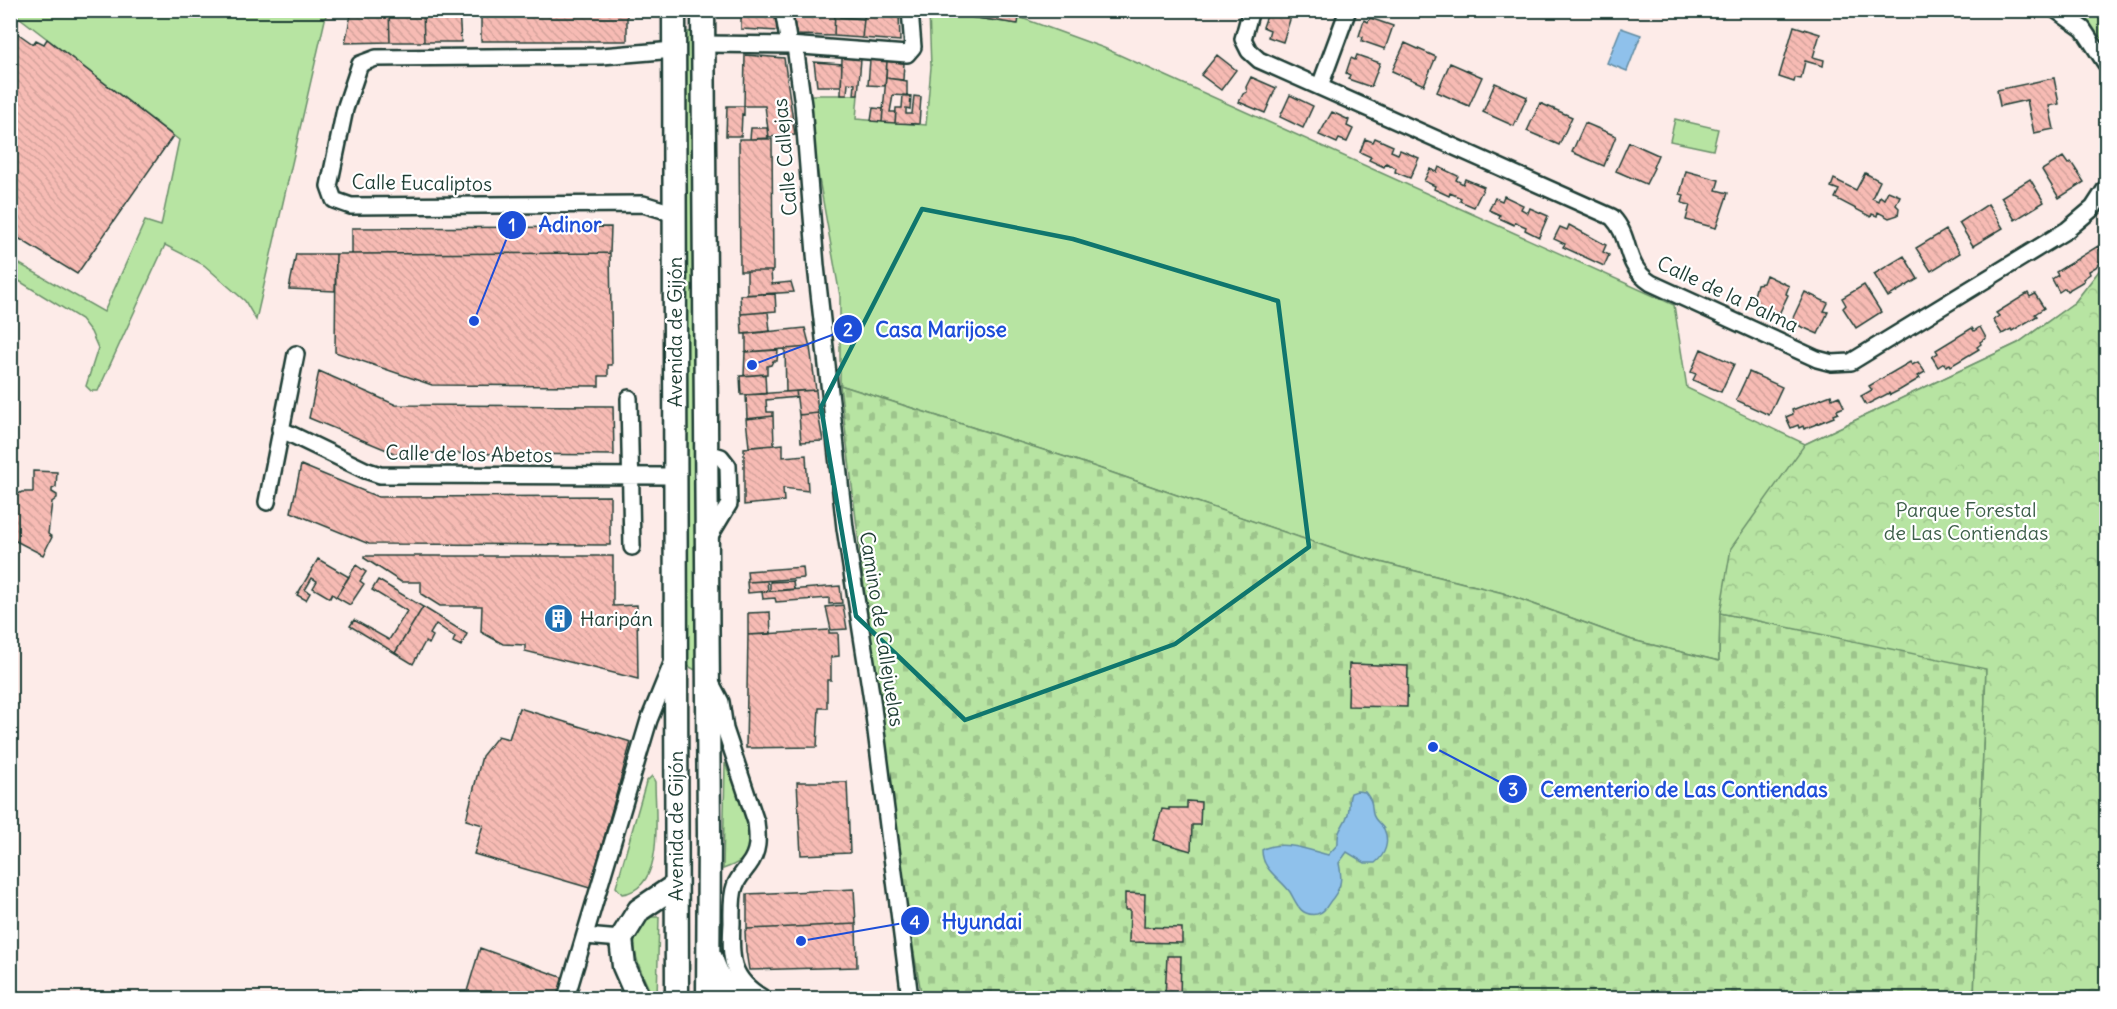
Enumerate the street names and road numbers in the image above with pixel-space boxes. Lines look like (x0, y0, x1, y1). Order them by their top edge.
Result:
street label: Calle Callejas (767, 97, 802, 217)
street label: Calle Eucaliptos (351, 169, 493, 196)
street label: Calle de la Palma (1654, 250, 1803, 337)
street label: Avenida de Gijón (662, 257, 687, 407)
street label: Calle de los Abetos (385, 440, 553, 467)
street label: Camino de Callejuelas (855, 530, 910, 728)
street label: Avenida de Gijón (663, 751, 688, 901)

